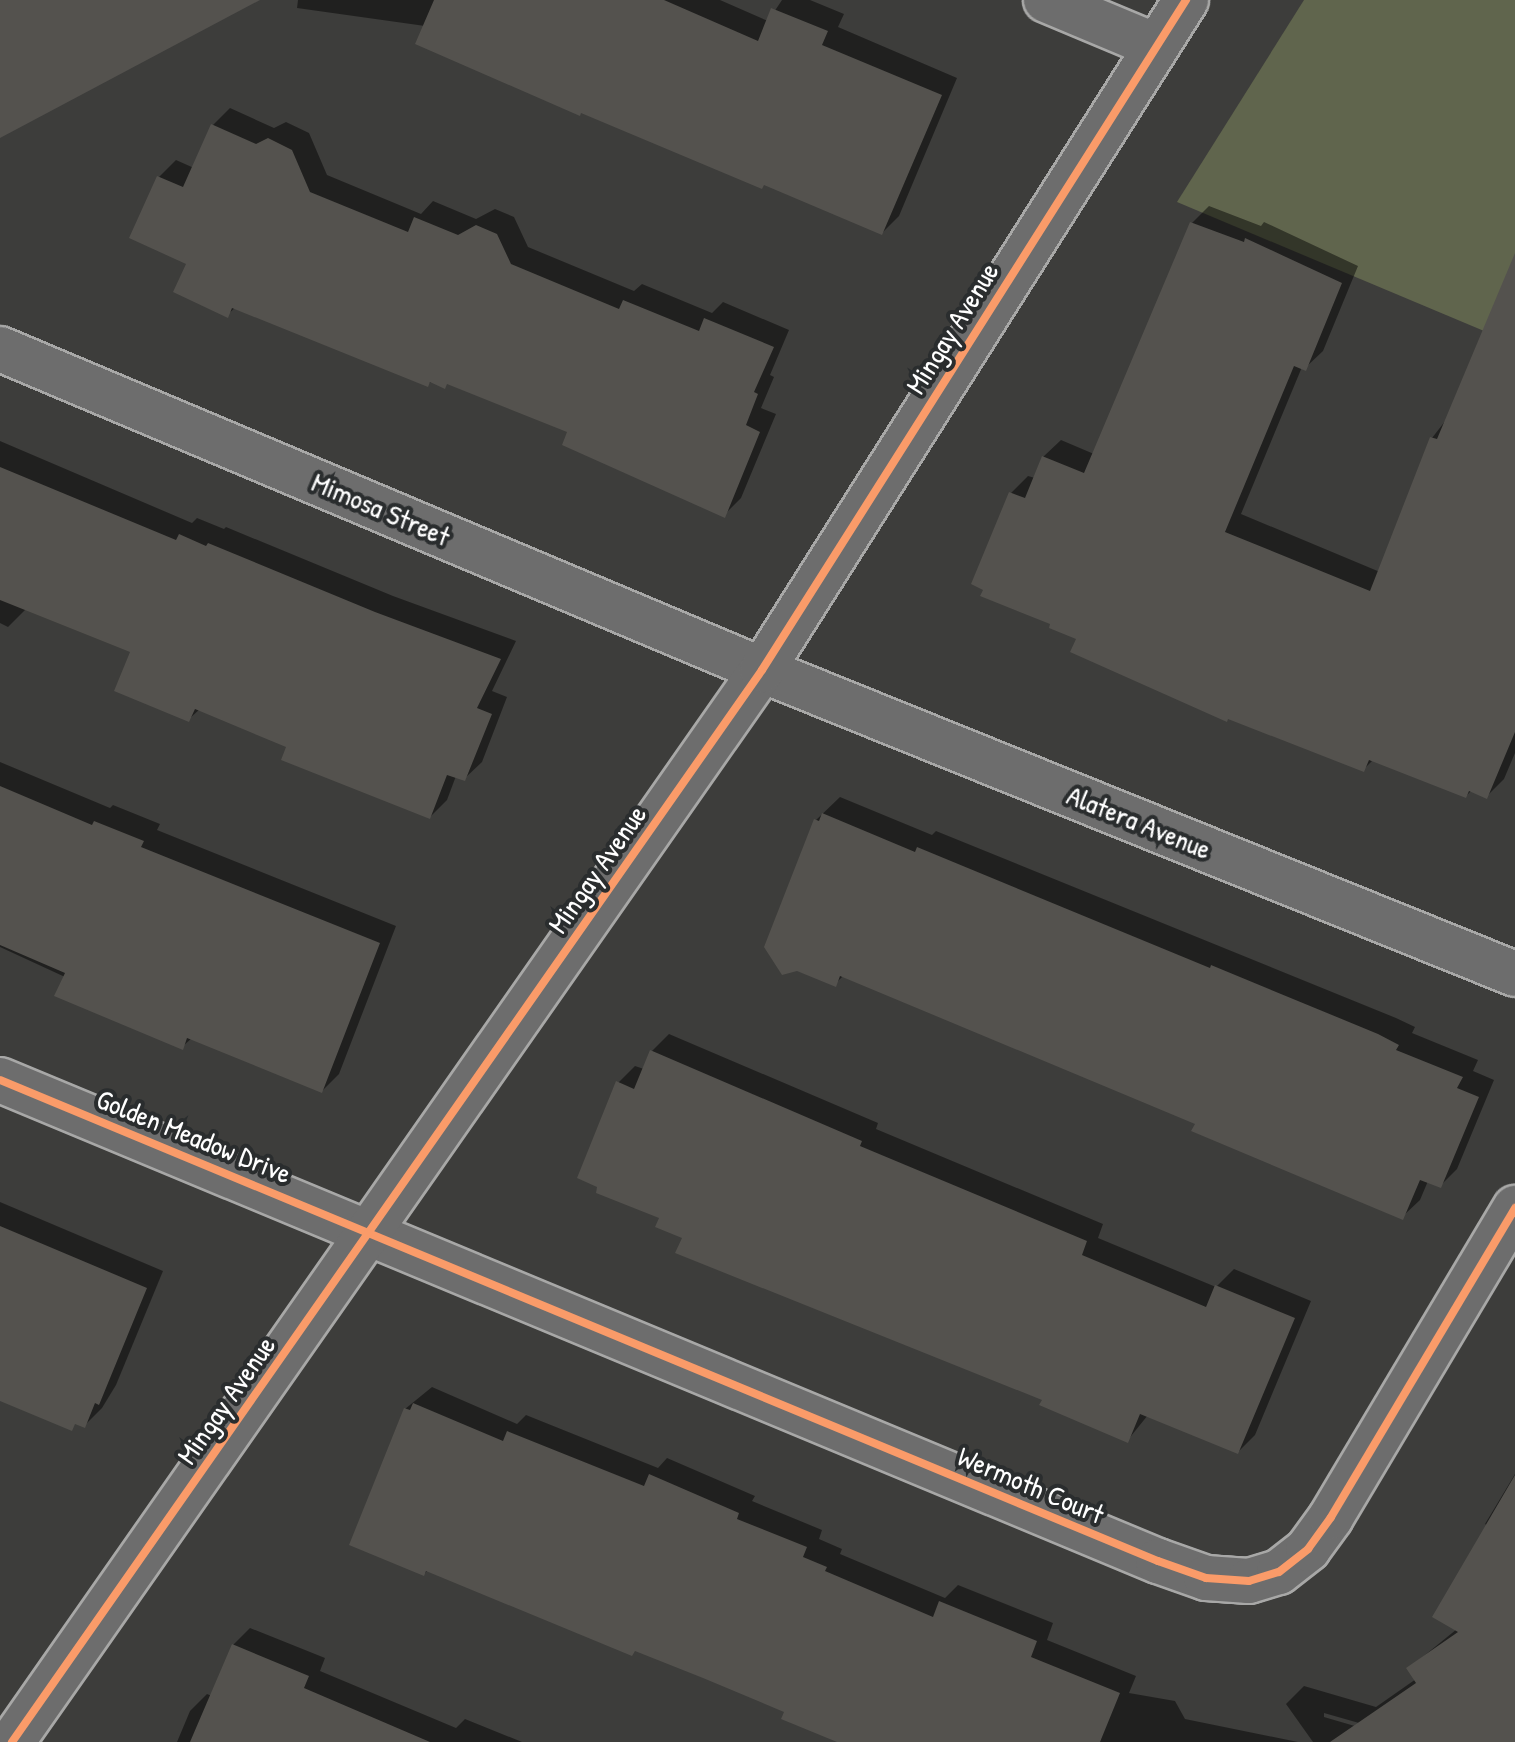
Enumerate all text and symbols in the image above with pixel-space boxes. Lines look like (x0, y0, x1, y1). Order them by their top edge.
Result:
street label: Mingay Avenue (898, 256, 1006, 400)
street label: Mimosa Street (307, 465, 455, 553)
street label: Alatera Avenue (1062, 778, 1216, 866)
street label: Mingay Avenue (541, 799, 653, 939)
street label: Golden Meadow Drive (92, 1082, 296, 1190)
street label: Mingay Avenue (170, 1330, 282, 1470)
street label: Wermoth Court (953, 1439, 1109, 1531)

